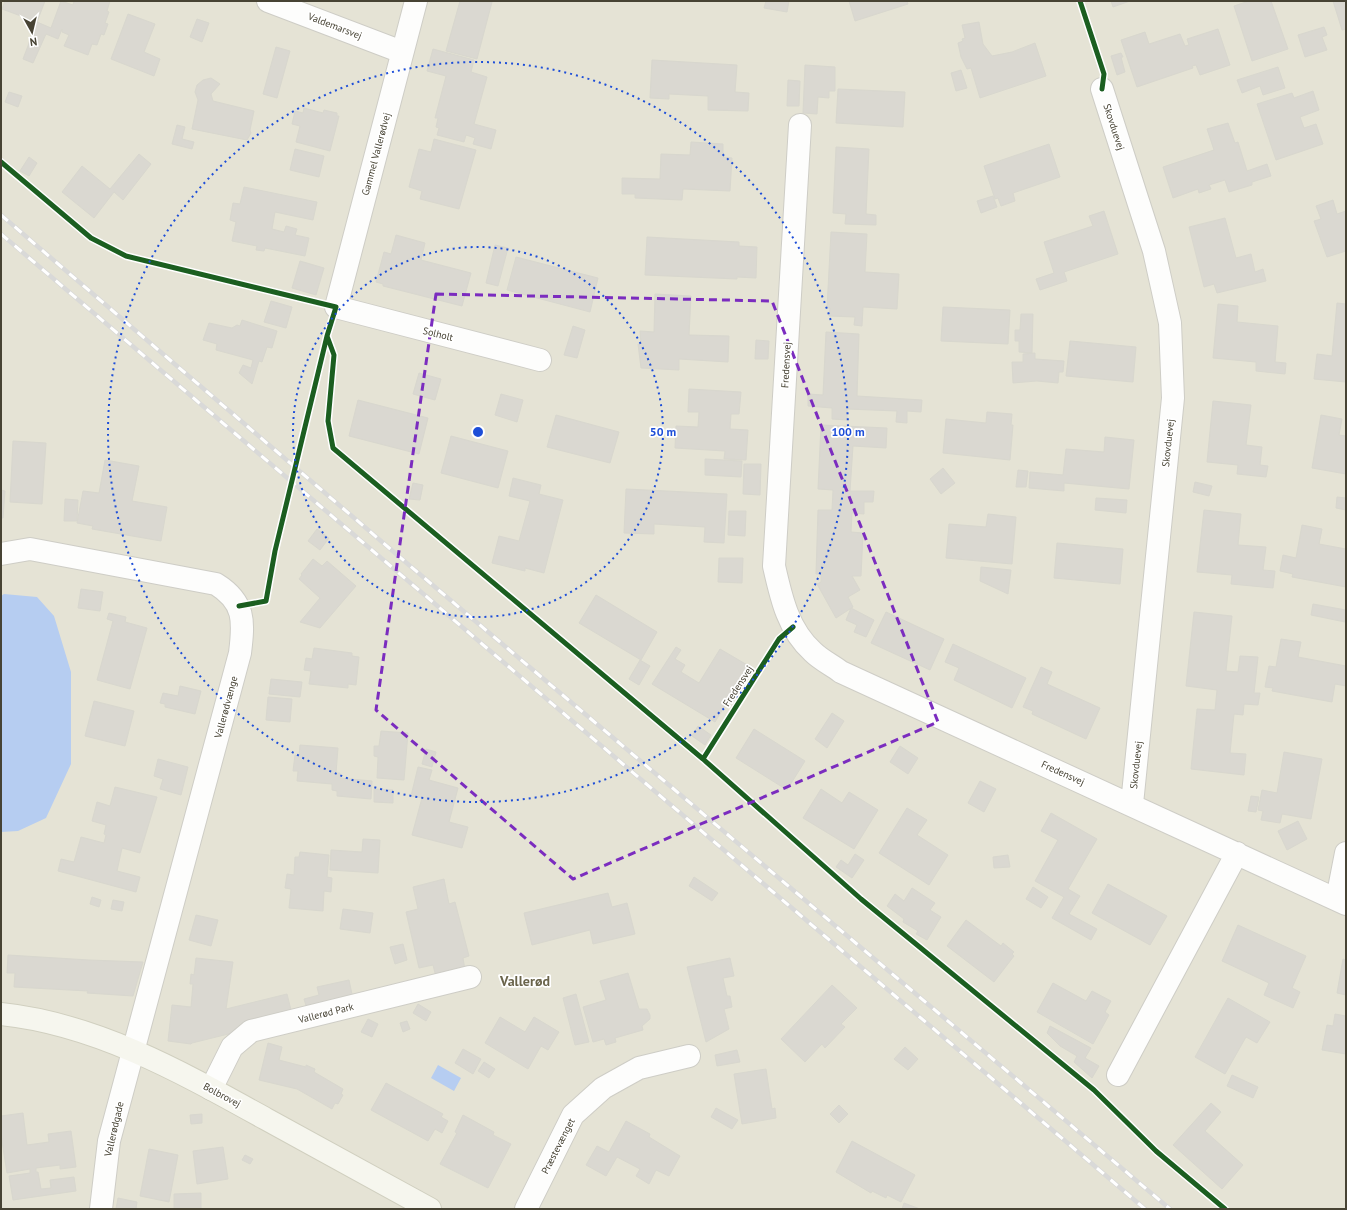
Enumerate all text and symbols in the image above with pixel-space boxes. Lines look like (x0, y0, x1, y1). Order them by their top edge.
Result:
street label: Valdemarsvej (305, 9, 364, 42)
north arrow (12, 12, 52, 52)
text: N (29, 34, 38, 49)
street label: Skovduevej (1100, 102, 1128, 152)
street label: Gammel Vallerødvej (359, 111, 393, 197)
street label: Solholt (422, 324, 455, 344)
street label: Fredensvej (778, 342, 794, 388)
street label: Skovduevej (1159, 418, 1177, 468)
text: 50 m (650, 424, 676, 439)
text: 100 m (831, 424, 865, 439)
centre of rings (471, 425, 485, 439)
street label: Fredensvej (720, 663, 756, 709)
street label: Vallerødvænge (211, 674, 241, 741)
street label: Skovduevej (1127, 740, 1145, 790)
street label: Fredensvej (1039, 758, 1087, 788)
district label: Vallerød (499, 972, 550, 990)
street label: Vallerød Park (296, 1000, 355, 1026)
street label: Bolbrovej (201, 1080, 243, 1110)
street label: Vallerødgade (101, 1100, 127, 1159)
street label: Præstevænget (538, 1115, 578, 1176)

